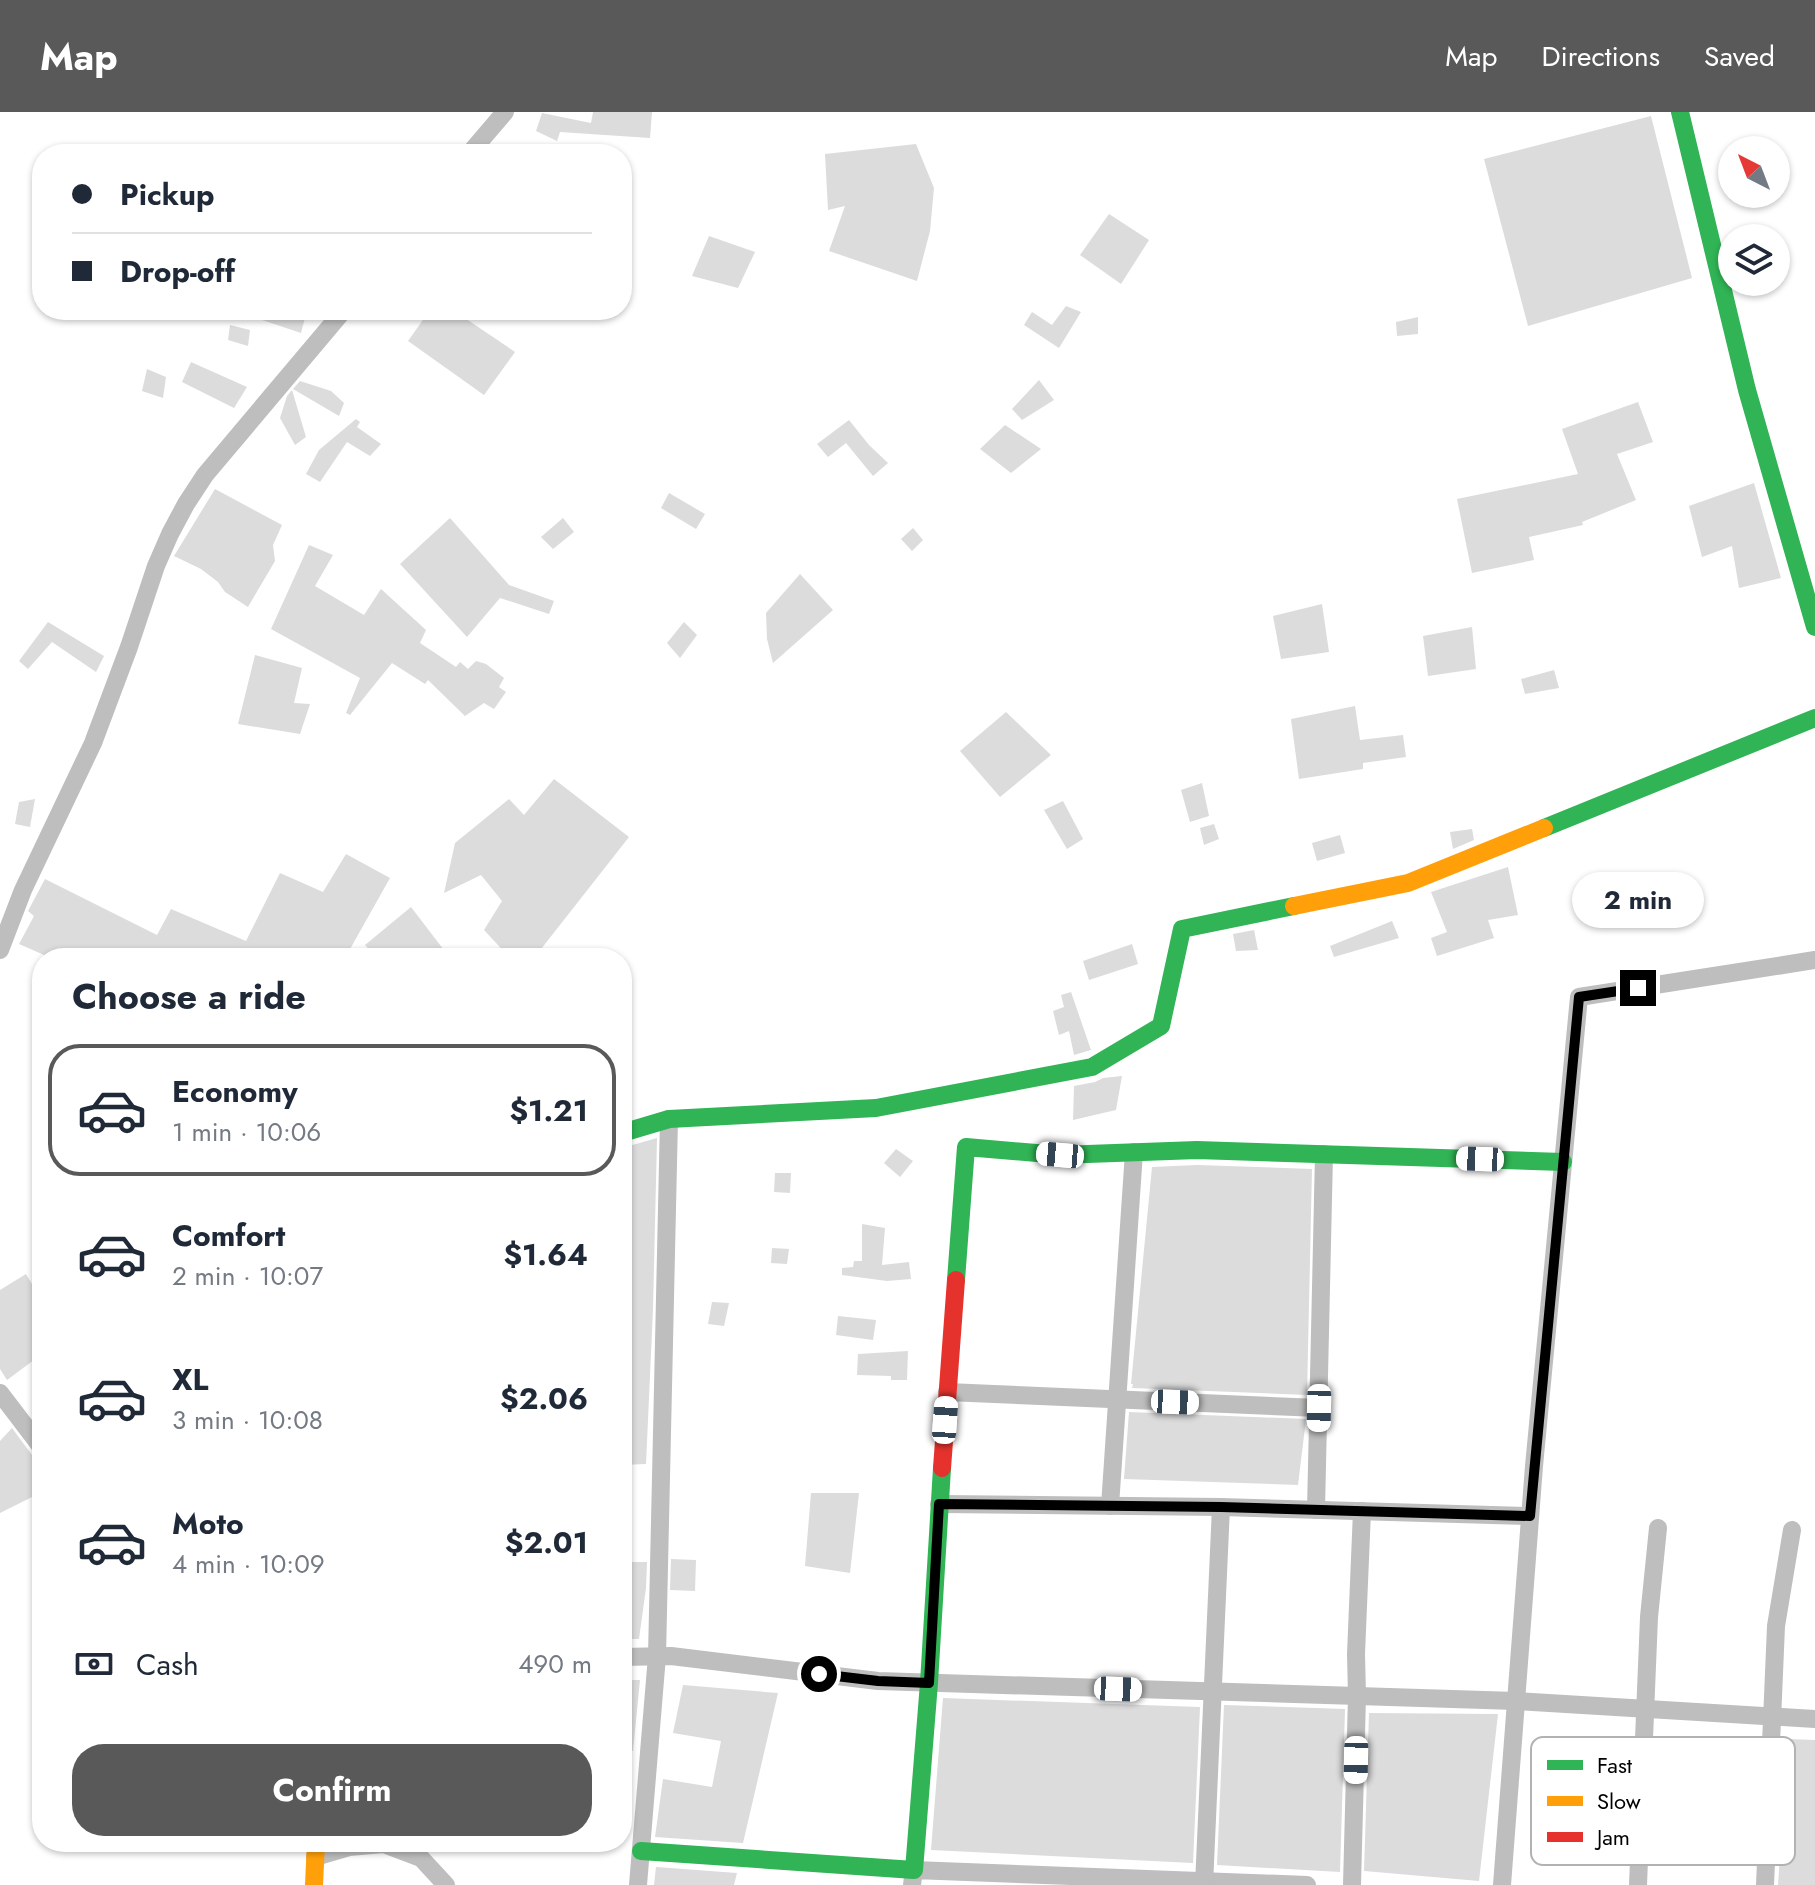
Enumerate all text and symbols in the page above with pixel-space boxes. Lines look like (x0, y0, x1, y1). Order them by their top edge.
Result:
text: Map (40, 29, 118, 84)
text: Map (1445, 36, 1497, 77)
text: Directions (1541, 36, 1660, 77)
text: Saved (1704, 36, 1775, 77)
north arrow (1718, 136, 1790, 208)
map controls (1718, 136, 1790, 296)
text: Pickup (120, 173, 215, 216)
button: layers (1718, 224, 1790, 296)
text: Drop-off (120, 250, 235, 293)
callout: 2 min (1572, 872, 1704, 928)
text: 2 min (1604, 881, 1672, 919)
text: Choose a ride (72, 970, 306, 1022)
route end (1620, 970, 1656, 1006)
text: Economy (172, 1070, 298, 1113)
icon: car (76, 1074, 148, 1146)
text: $1.21 (509, 1089, 588, 1132)
text: 1 min · 10:06 (172, 1113, 321, 1151)
car (1035, 1141, 1085, 1169)
car (1456, 1146, 1504, 1172)
text: Comfort (172, 1214, 285, 1257)
icon: car (76, 1218, 148, 1290)
text: $1.64 (503, 1233, 588, 1276)
text: 2 min · 10:07 (172, 1257, 323, 1295)
text: XL (172, 1358, 208, 1401)
icon: car (76, 1362, 148, 1434)
text: $2.06 (500, 1377, 588, 1420)
car (1307, 1384, 1331, 1432)
car (1151, 1389, 1199, 1415)
car (931, 1395, 959, 1445)
text: 3 min · 10:08 (172, 1401, 323, 1439)
text: Moto (172, 1502, 244, 1545)
icon: car (76, 1506, 148, 1578)
text: $2.01 (505, 1521, 588, 1564)
text: 4 min · 10:09 (172, 1545, 325, 1583)
icon: cash (72, 1642, 116, 1686)
text: Cash (136, 1643, 199, 1686)
text: 490 m (518, 1645, 592, 1683)
route start (801, 1656, 837, 1692)
car (1094, 1676, 1142, 1702)
car (1344, 1736, 1368, 1784)
legend (1531, 1737, 1795, 1865)
button: Confirm (72, 1744, 592, 1836)
text: Fast (1597, 1749, 1633, 1781)
text: Slow (1597, 1785, 1641, 1817)
text: Jam (1594, 1821, 1630, 1853)

